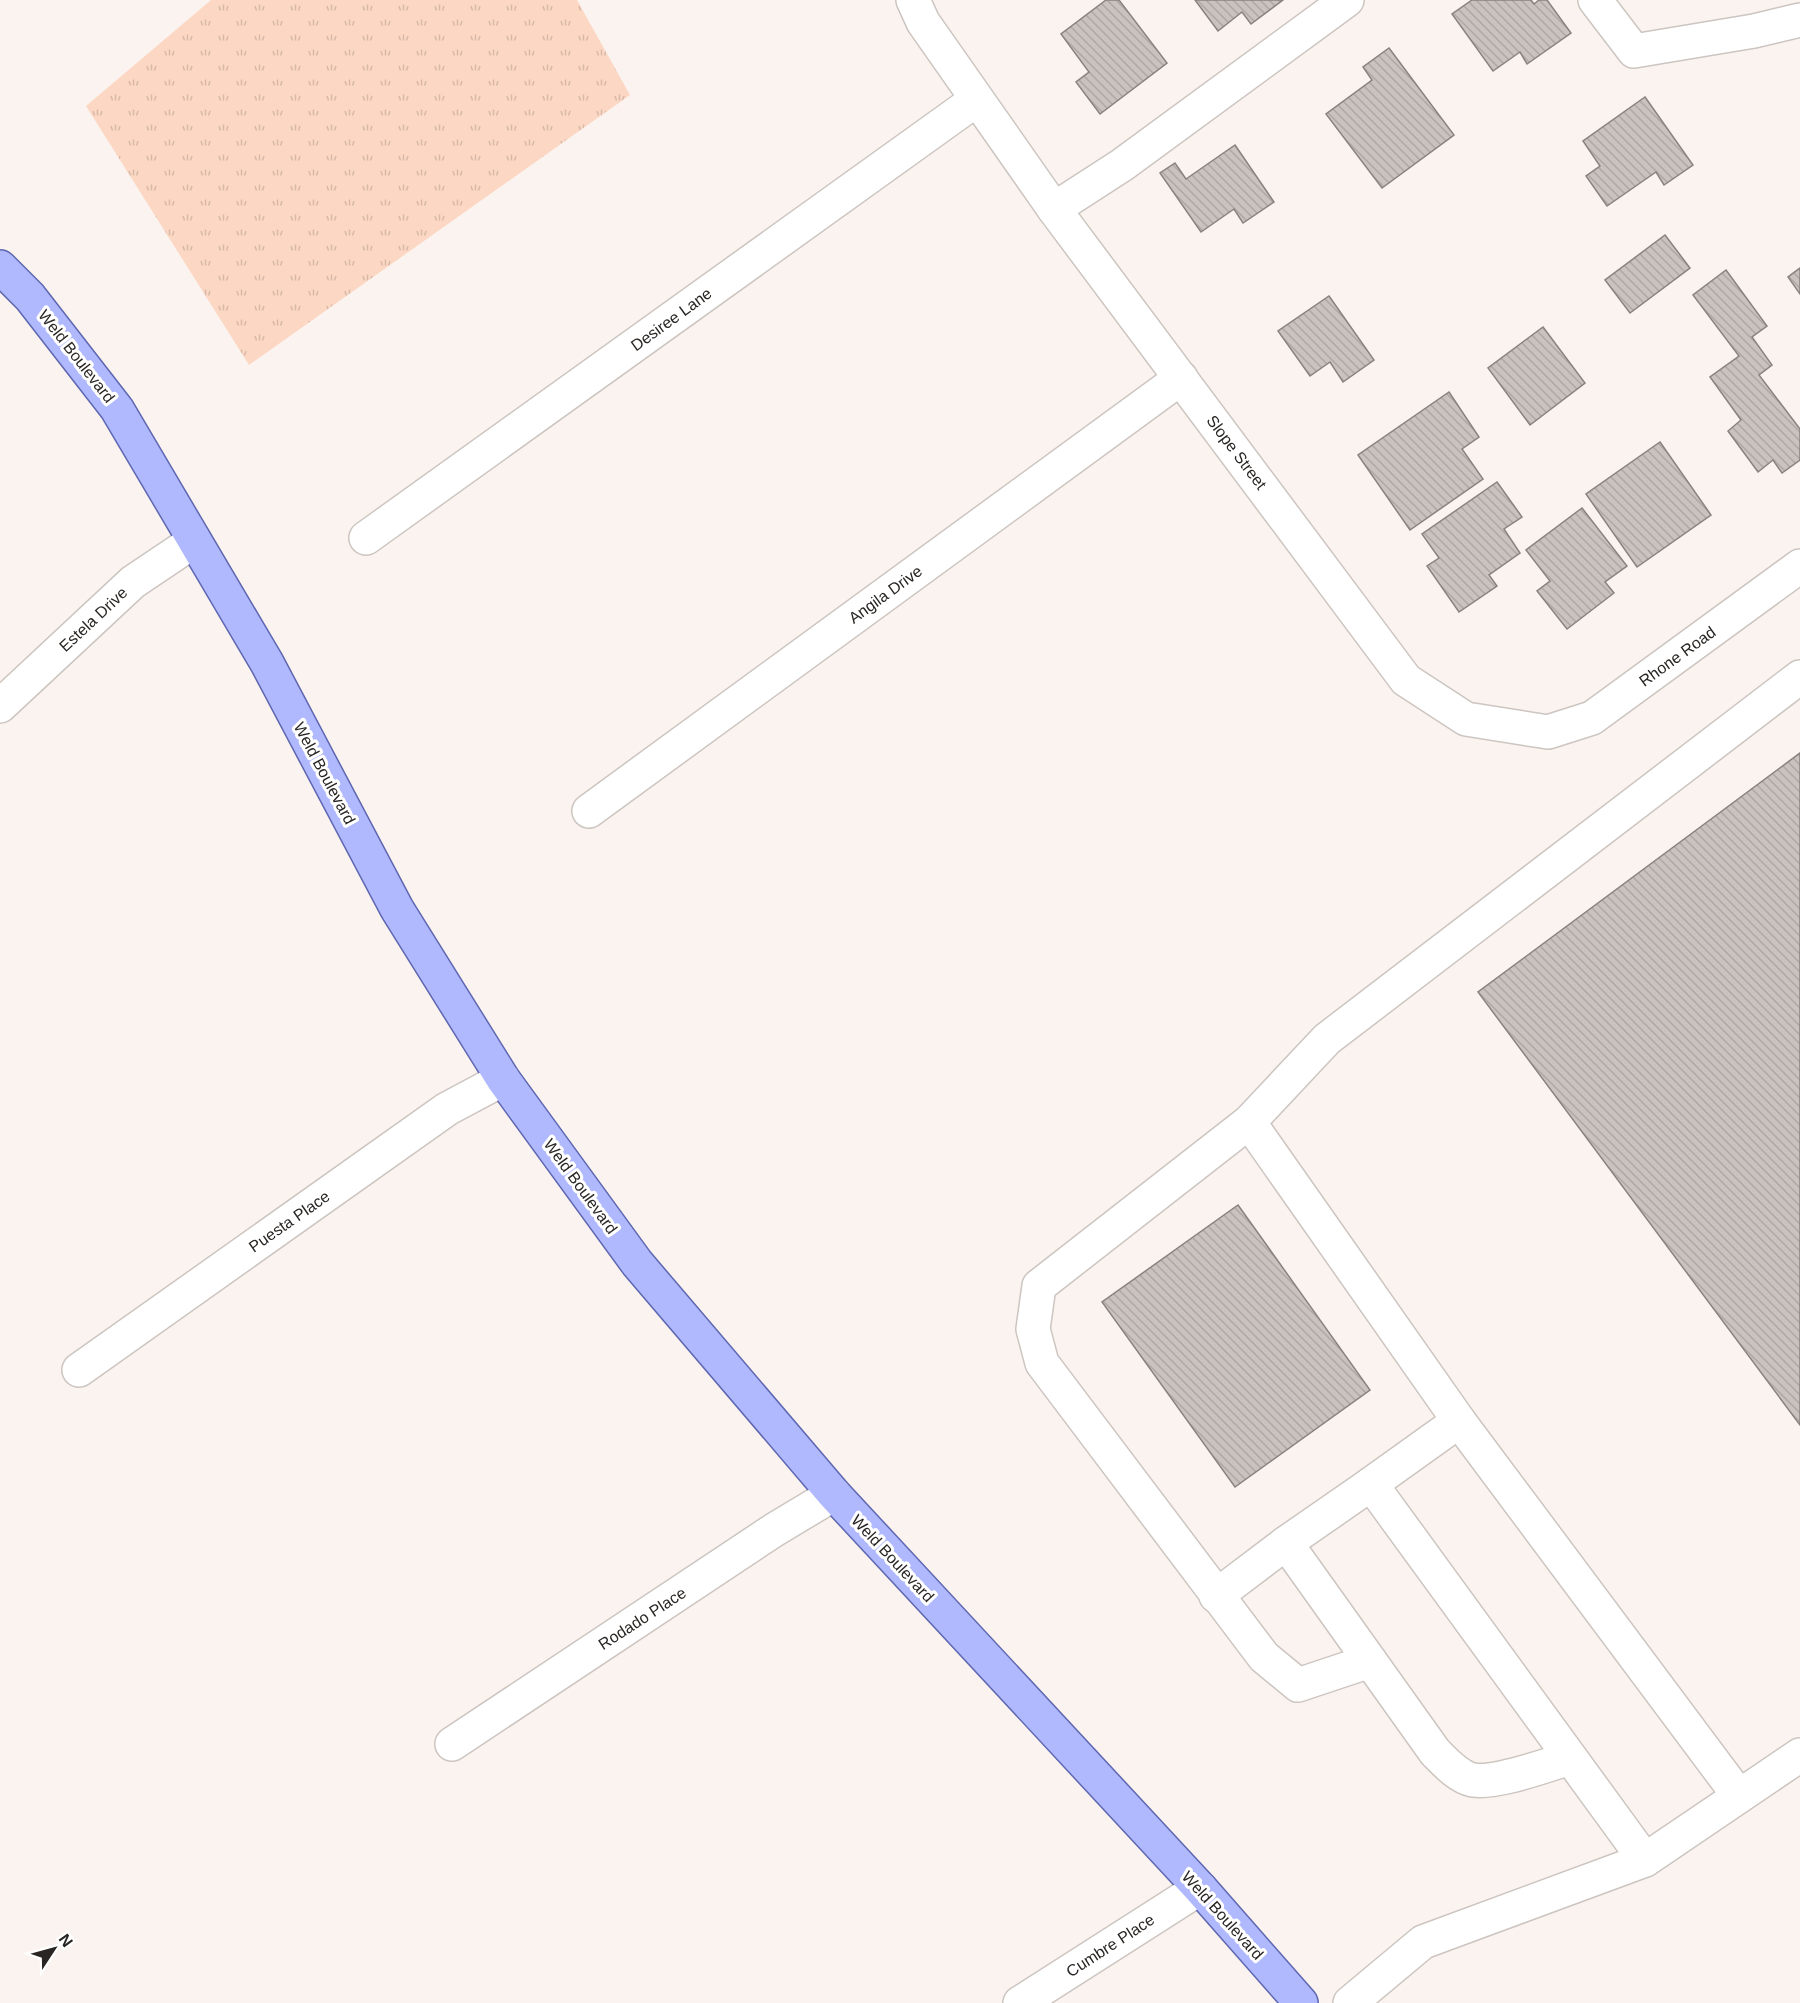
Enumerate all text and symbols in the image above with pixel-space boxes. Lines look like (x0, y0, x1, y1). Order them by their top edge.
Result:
street label: Desiree Lane (628, 284, 715, 354)
street label: Weld Boulevard (35, 307, 118, 406)
street label: Slope Street (1203, 412, 1270, 493)
street label: Angila Drive (845, 562, 925, 627)
street label: Estela Drive (56, 584, 131, 655)
street label: Rhone Road (1636, 623, 1719, 690)
street label: Weld Boulevard (291, 720, 359, 827)
street label: Weld Boulevard (541, 1136, 621, 1237)
street label: Puesta Place (246, 1187, 333, 1255)
street label: Weld Boulevard (848, 1511, 937, 1605)
street label: Rodado Place (595, 1584, 689, 1653)
street label: Weld Boulevard (1179, 1868, 1267, 1963)
street label: Cumbre Place (1063, 1911, 1157, 1980)
north arrow (24, 1919, 84, 1979)
text: N (55, 1931, 76, 1950)

